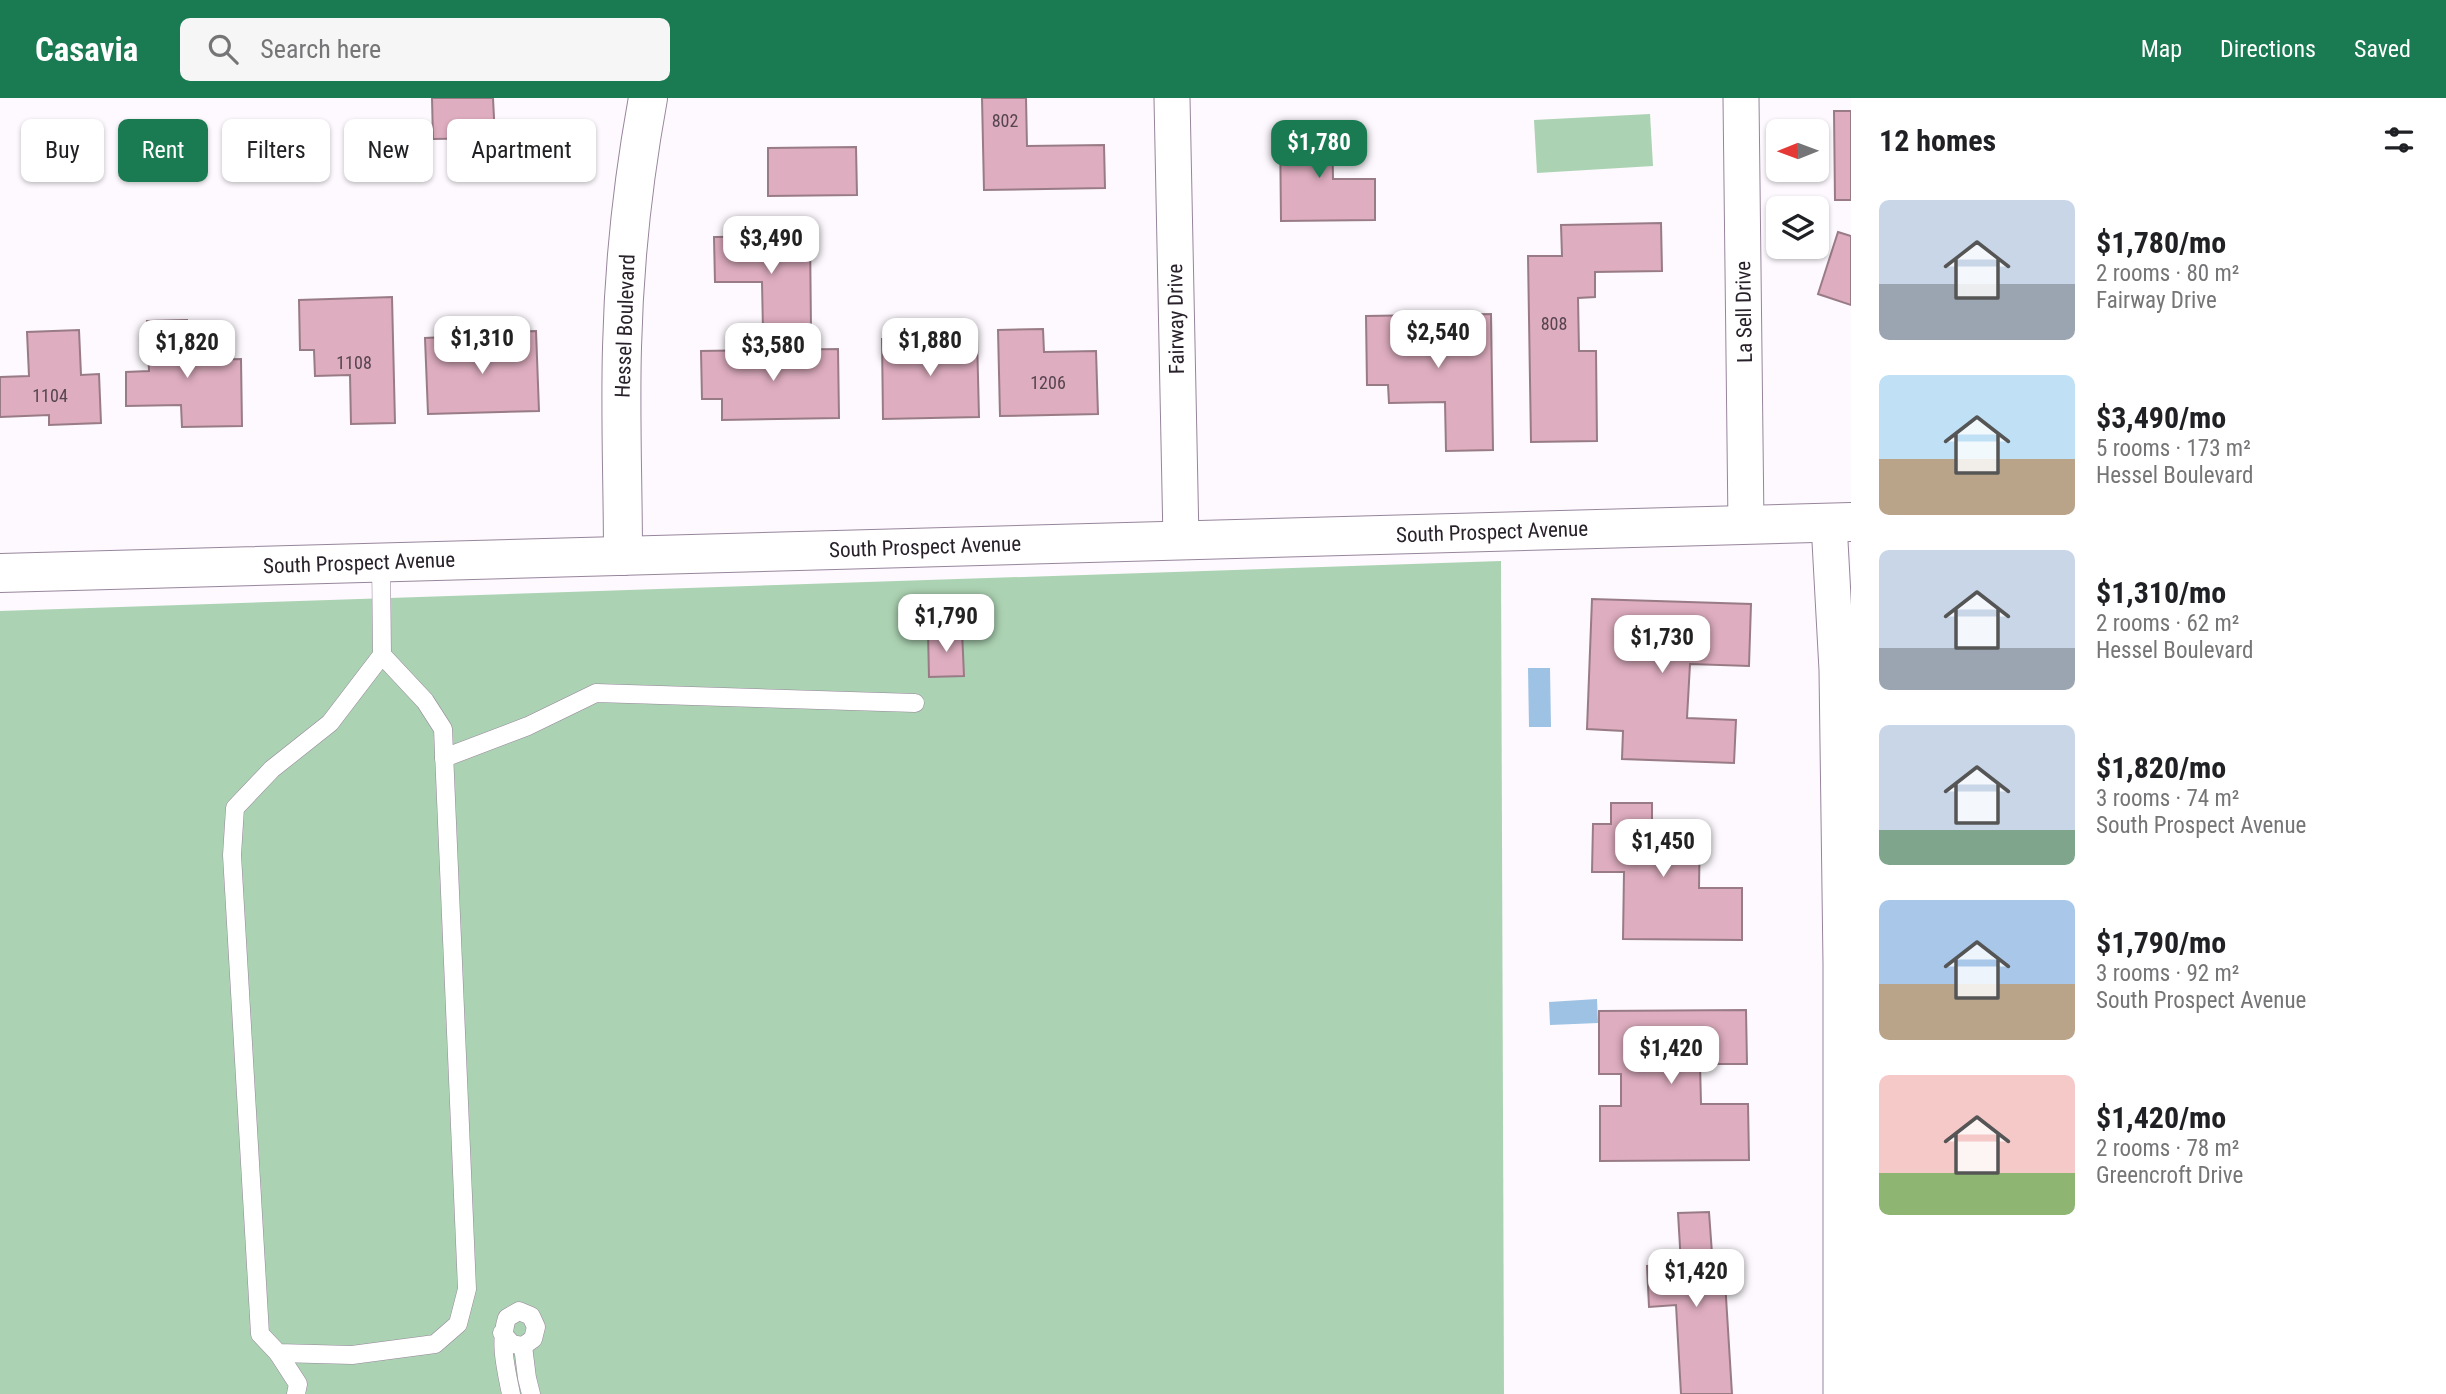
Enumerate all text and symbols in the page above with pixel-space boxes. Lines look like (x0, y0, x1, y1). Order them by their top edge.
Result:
search box (180, 18, 670, 81)
text: Casavia (35, 30, 138, 69)
icon: search (204, 30, 242, 68)
text: Search here (260, 34, 381, 64)
text: Map (2141, 35, 2182, 63)
text: Directions (2220, 35, 2316, 63)
text: Saved (2354, 35, 2411, 63)
house number: 802 (992, 110, 1018, 131)
chip: Buy (21, 119, 104, 182)
chip: Rent (118, 119, 208, 182)
chip: Filters (222, 119, 330, 182)
chip: New (344, 119, 433, 182)
chip: Apartment (447, 119, 596, 182)
north arrow (1766, 119, 1829, 182)
map controls (1766, 119, 1829, 259)
pin: $1,780 (1262, 120, 1376, 180)
icon: filters (2380, 121, 2418, 159)
text: 12 homes (1879, 123, 1996, 158)
text: $1,780 (1287, 129, 1351, 156)
button: layers (1766, 196, 1829, 259)
pin: $3,490 (714, 216, 828, 276)
text: $3,490 (739, 225, 803, 252)
text: $1,780/mo (2096, 225, 2226, 260)
icon: home (1935, 228, 2019, 312)
street label: Hessel Boulevard (610, 254, 640, 398)
text: 2 rooms · 80 m² (2096, 260, 2239, 287)
street label: La Sell Drive (1731, 261, 1757, 363)
street label: Fairway Drive (1163, 264, 1189, 374)
text: Fairway Drive (2096, 287, 2217, 314)
pin: $2,540 (1381, 310, 1495, 370)
house number: 808 (1541, 313, 1567, 334)
pin: $1,310 (425, 316, 539, 376)
pin: $1,880 (873, 318, 987, 378)
text: $2,540 (1406, 319, 1470, 346)
pin: $1,820 (130, 320, 244, 380)
pin: $3,580 (716, 324, 830, 383)
text: $1,310 (450, 325, 514, 352)
text: $1,880 (898, 327, 962, 354)
text: $1,820 (155, 329, 219, 356)
text: $3,580 (741, 332, 805, 359)
house number: 1108 (336, 352, 372, 373)
house number: 1206 (1030, 372, 1066, 393)
house number: 1104 (32, 385, 68, 406)
text: $3,490/mo (2096, 400, 2226, 435)
icon: home (1935, 403, 2019, 487)
text: 5 rooms · 173 m² (2096, 435, 2251, 462)
text: Hessel Boulevard (2096, 462, 2253, 489)
street label: South Prospect Avenue (1396, 517, 1589, 547)
street label: South Prospect Avenue (829, 532, 1022, 562)
street label: South Prospect Avenue (263, 548, 456, 578)
text: $1,310/mo (2096, 575, 2226, 610)
icon: home (1935, 578, 2019, 662)
pin: $1,790 (889, 594, 1003, 654)
text: $1,790 (914, 603, 978, 630)
text: 2 rooms · 62 m² (2096, 610, 2239, 637)
pin: $1,730 (1605, 616, 1719, 675)
text: $1,730 (1630, 624, 1694, 651)
text: Hessel Boulevard (2096, 637, 2253, 664)
text: $1,820/mo (2096, 750, 2226, 785)
icon: home (1935, 753, 2019, 837)
text: 3 rooms · 74 m² (2096, 785, 2239, 812)
text: South Prospect Avenue (2096, 812, 2306, 839)
pin: $1,450 (1606, 820, 1720, 879)
text: $1,450 (1631, 828, 1695, 855)
text: $1,790/mo (2096, 925, 2226, 960)
icon: home (1935, 928, 2019, 1012)
text: 3 rooms · 92 m² (2096, 960, 2239, 987)
text: South Prospect Avenue (2096, 987, 2306, 1014)
pin: $1,420 (1614, 1026, 1728, 1086)
text: $1,420 (1639, 1035, 1703, 1062)
text: $1,420/mo (2096, 1100, 2226, 1135)
icon: home (1935, 1103, 2019, 1187)
text: 2 rooms · 78 m² (2096, 1135, 2239, 1162)
text: Greencroft Drive (2096, 1162, 2243, 1189)
pin: $1,420 (1639, 1250, 1753, 1309)
text: $1,420 (1664, 1258, 1728, 1285)

